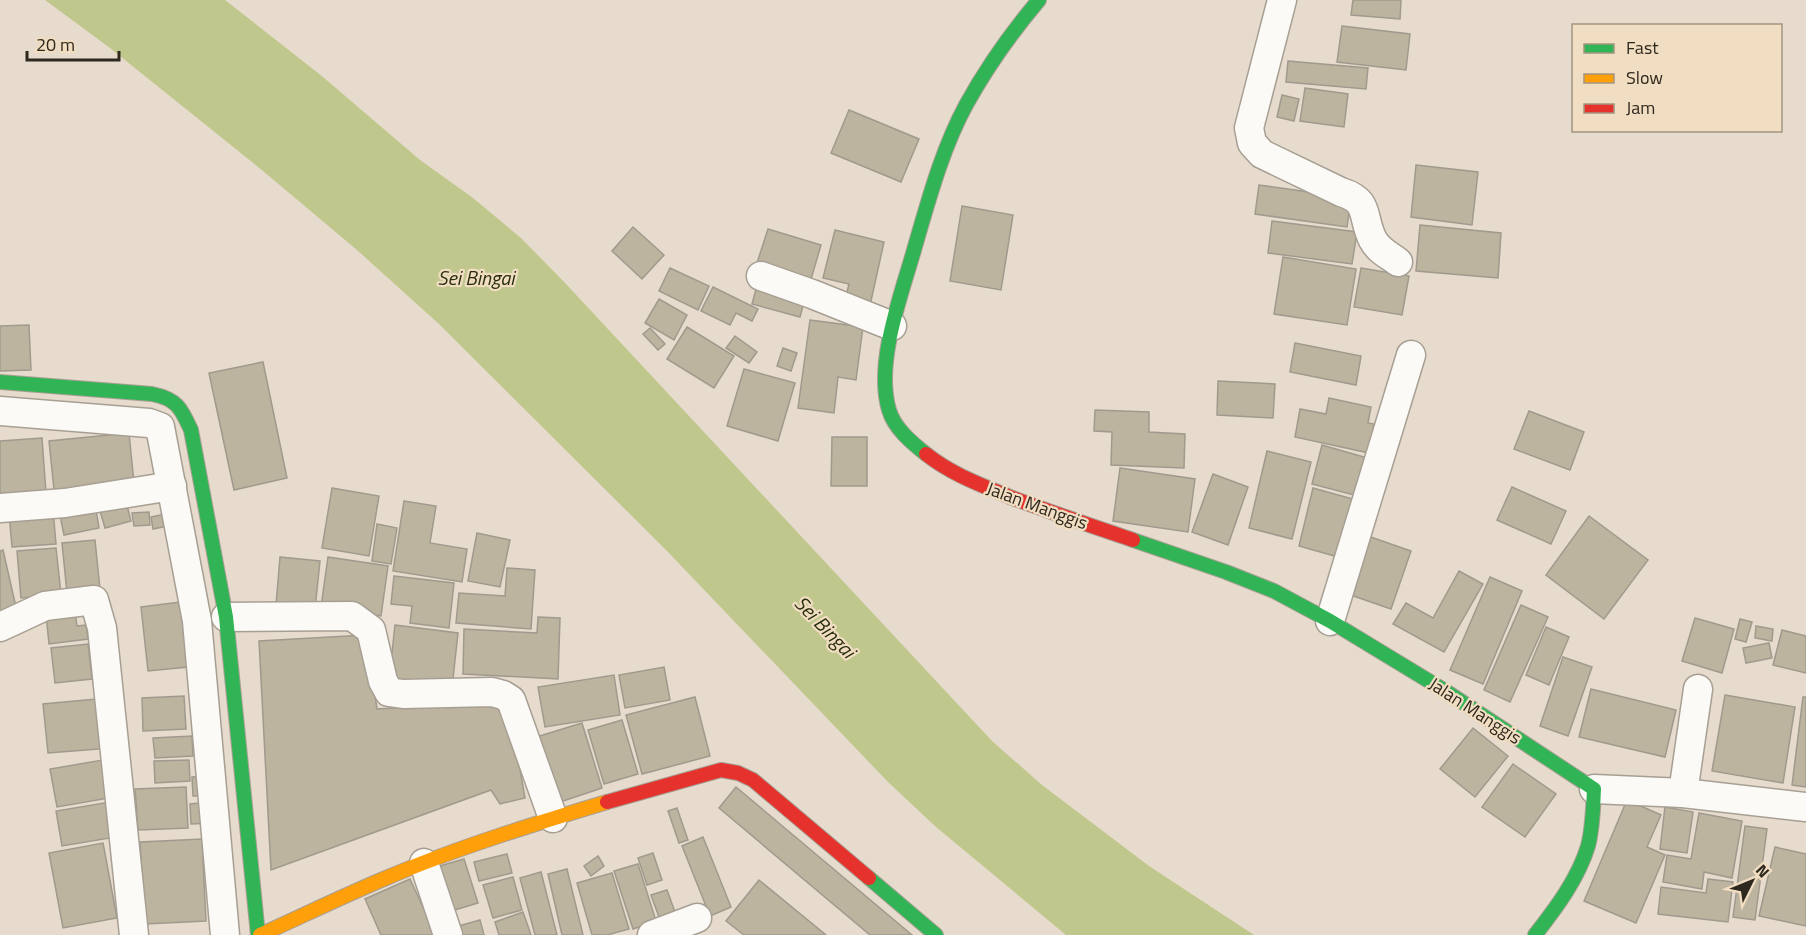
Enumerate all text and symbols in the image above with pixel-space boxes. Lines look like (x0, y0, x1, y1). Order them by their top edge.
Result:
scale bar (27, 24, 118, 62)
legend (1572, 24, 1782, 132)
text: 20 m (36, 31, 75, 58)
text: Fast (1626, 34, 1659, 61)
text: Slow (1626, 64, 1663, 91)
text: Jam (1626, 94, 1655, 121)
water label: Sei Bingai (438, 262, 517, 293)
street label: Jalan Manggis (983, 475, 1091, 536)
water label: Sei Bingai (788, 588, 865, 667)
street label: Jalan Manggis (1424, 670, 1527, 751)
north arrow (1722, 851, 1782, 911)
text: N (1750, 859, 1776, 883)

